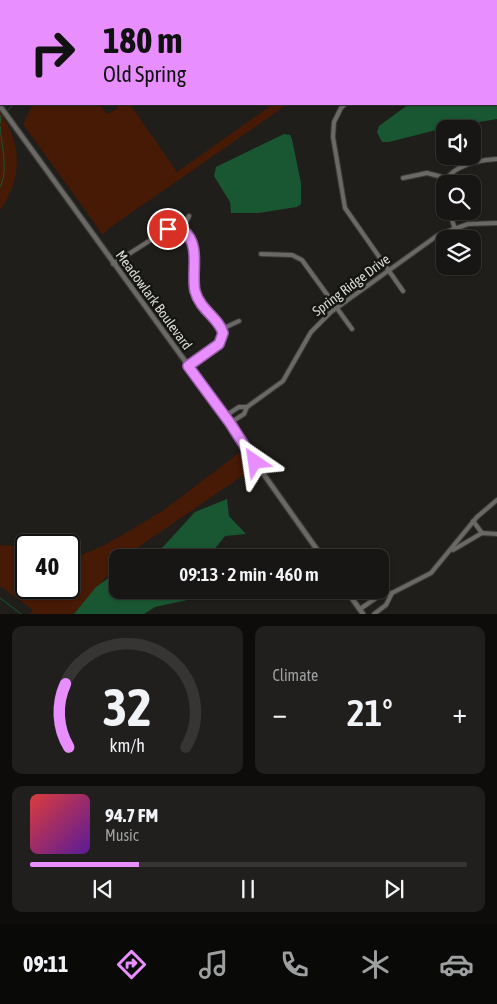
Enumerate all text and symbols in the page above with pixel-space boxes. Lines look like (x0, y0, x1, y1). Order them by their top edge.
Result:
icon: right (20, 20, 85, 85)
text: 180 m (103, 20, 182, 60)
text: Old Spring (103, 61, 186, 87)
map controls (436, 120, 481, 275)
button: sound (436, 120, 481, 165)
button: search (436, 175, 481, 220)
pin (147, 208, 189, 250)
icon: arrive (154, 215, 182, 243)
button: layers (436, 230, 481, 275)
street label: Meadowlark Boulevard (113, 247, 195, 353)
street label: Spring Ridge Drive (309, 251, 393, 319)
position arrow (228, 435, 280, 487)
speed limit sign: 40 (15, 534, 80, 599)
text: 09:13 · 2 min · 460 m (179, 563, 319, 585)
text: Climate (273, 666, 318, 684)
text: 32 (103, 677, 152, 737)
text: 21° (347, 691, 393, 734)
text: − (273, 697, 287, 729)
text: + (452, 697, 467, 729)
text: km/h (110, 735, 145, 756)
text: 94.7 FM (105, 804, 158, 826)
text: Music (105, 826, 139, 844)
icon: previous (89, 875, 117, 903)
icon: pause (234, 875, 262, 903)
icon: next (380, 875, 408, 903)
icon: directions (114, 947, 149, 982)
icon: music (196, 947, 231, 982)
icon: phone (277, 947, 312, 982)
icon: climate (358, 947, 393, 982)
icon: car (439, 947, 474, 982)
text: 09:11 (23, 951, 68, 977)

